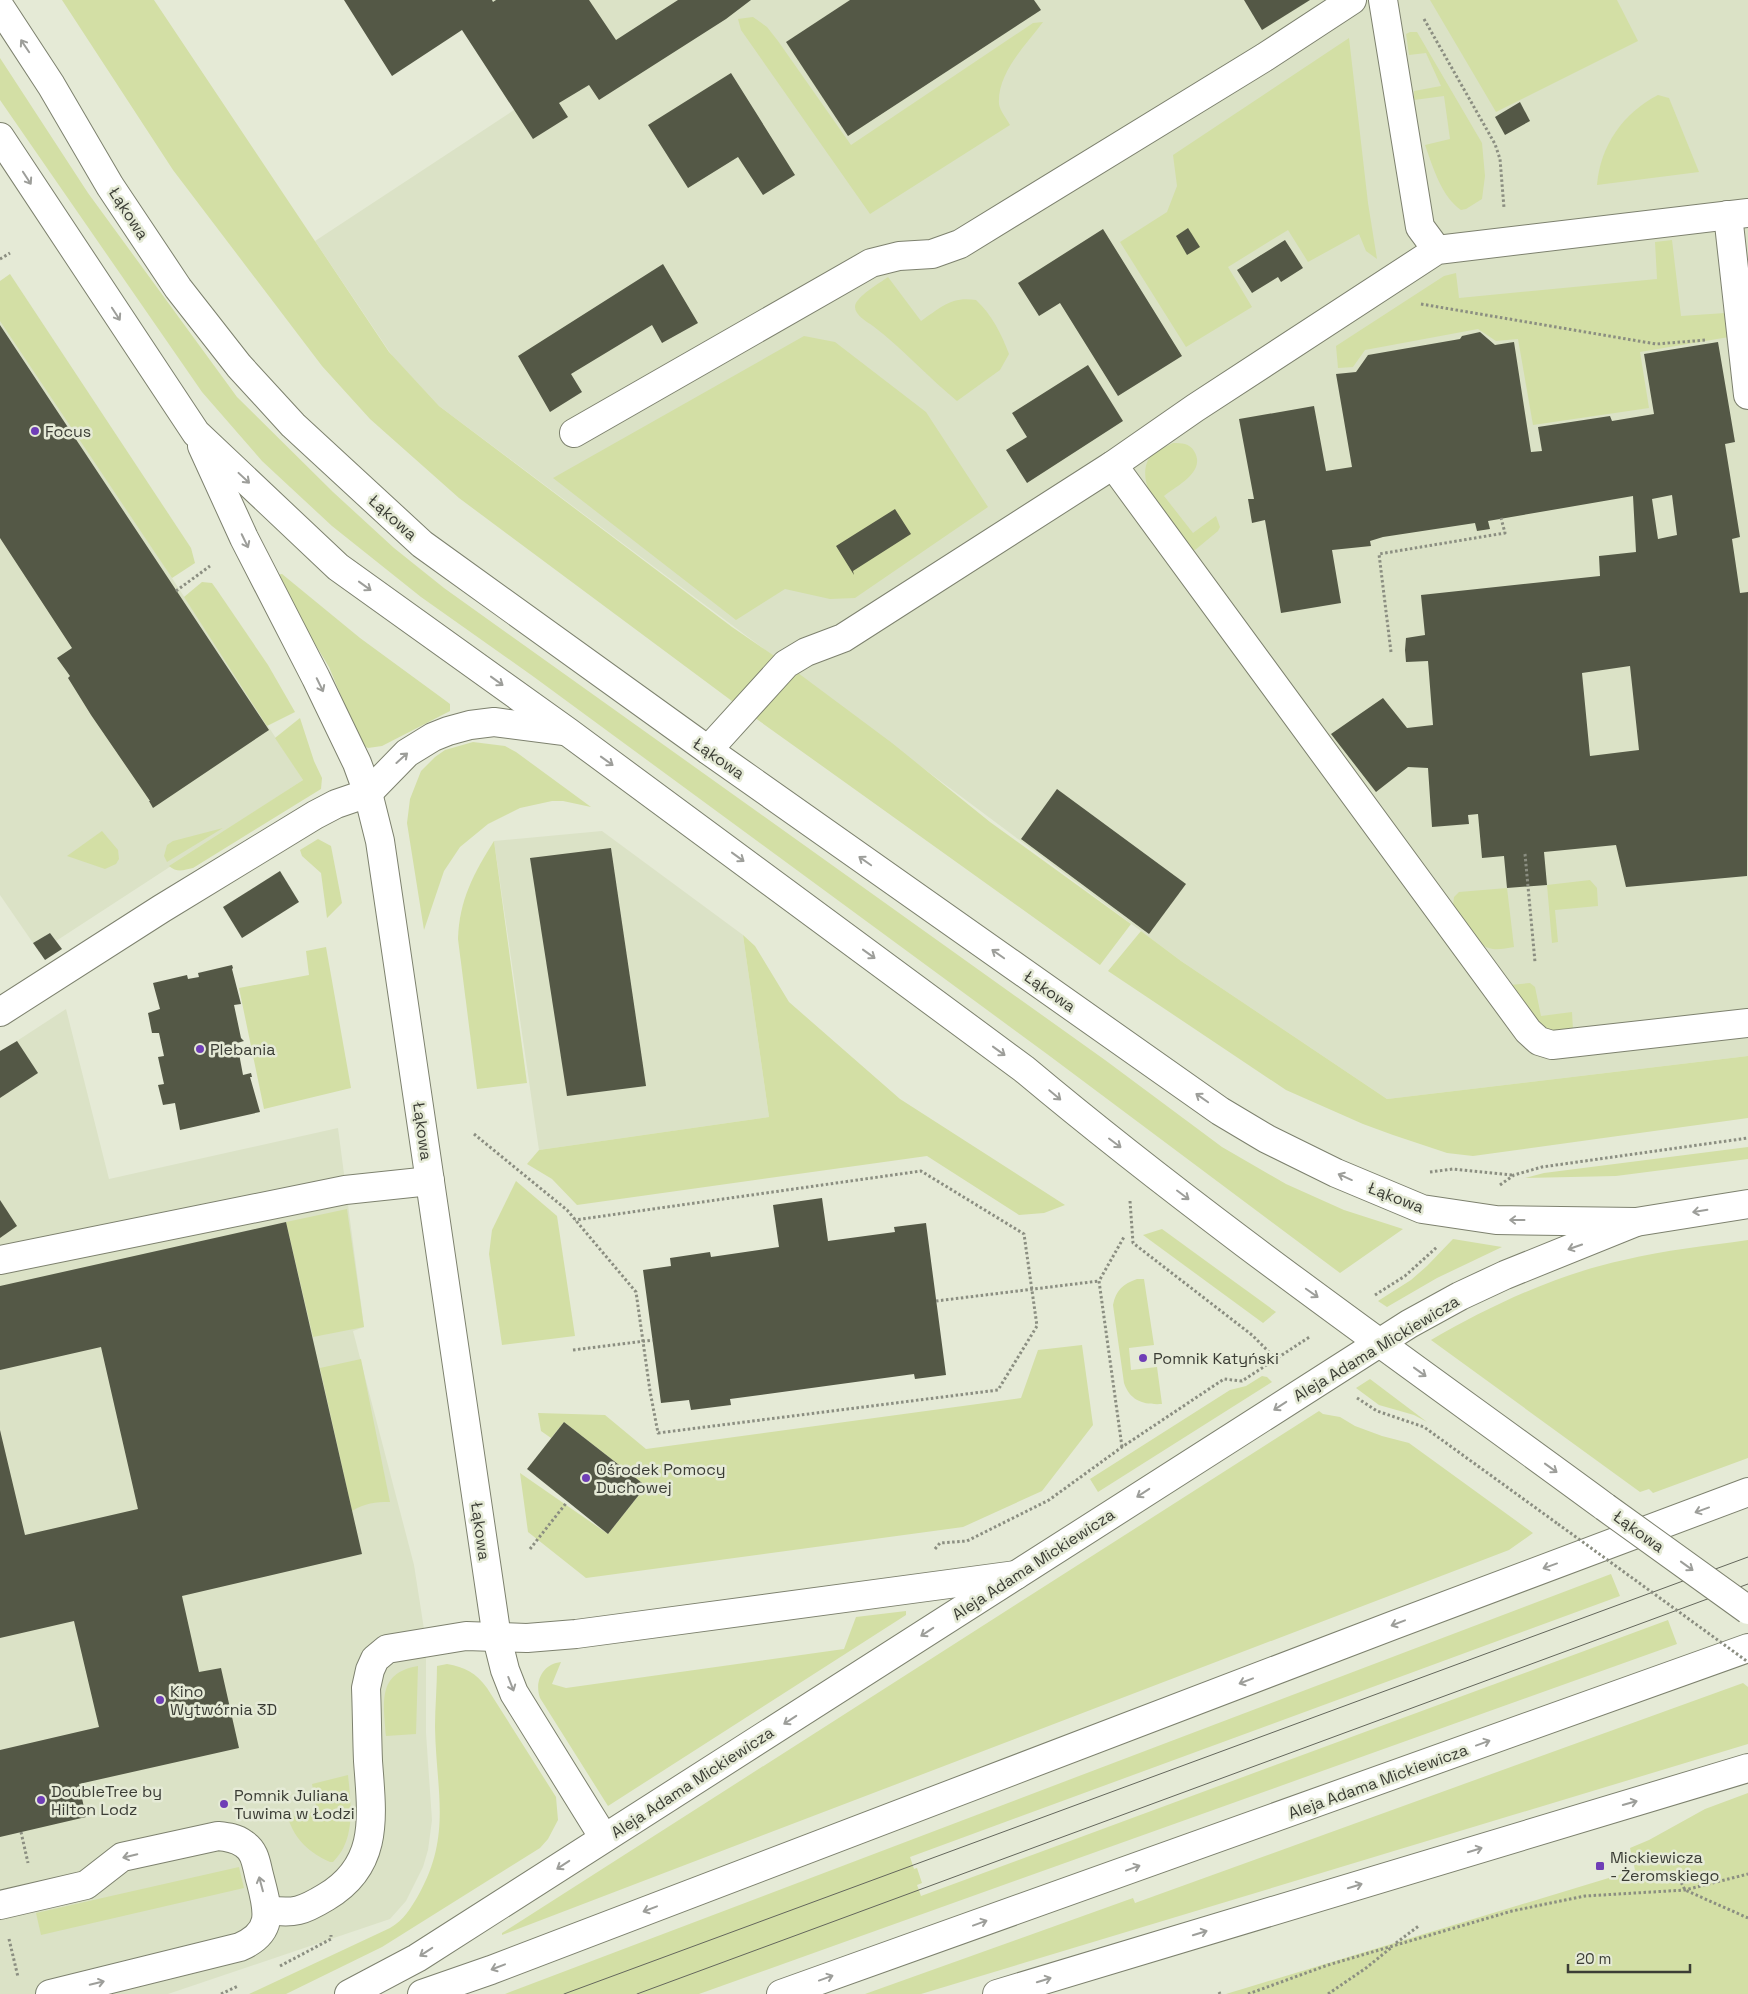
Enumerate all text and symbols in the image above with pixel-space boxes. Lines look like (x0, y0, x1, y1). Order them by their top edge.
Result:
one-way arrow (20, 39, 30, 53)
one-way arrow (22, 171, 32, 185)
street label: Łąkowa (104, 183, 153, 244)
one-way arrow (111, 306, 121, 320)
place label: Focus (45, 421, 91, 442)
marker: Focus (29, 425, 41, 437)
one-way arrow (238, 472, 251, 484)
street label: Łąkowa (364, 490, 421, 545)
one-way arrow (241, 533, 250, 548)
one-way arrow (358, 581, 372, 591)
one-way arrow (490, 676, 504, 686)
one-way arrow (315, 677, 325, 692)
street label: Łąkowa (689, 733, 749, 784)
one-way arrow (396, 752, 409, 763)
one-way arrow (600, 756, 614, 766)
one-way arrow (731, 852, 744, 863)
one-way arrow (858, 856, 872, 866)
one-way arrow (861, 949, 875, 959)
one-way arrow (991, 949, 1005, 959)
street label: Łąkowa (1020, 966, 1080, 1017)
place label: Plebania (210, 1039, 275, 1060)
marker: Plebania (194, 1043, 206, 1055)
one-way arrow (992, 1045, 1005, 1056)
one-way arrow (1048, 1089, 1061, 1100)
one-way arrow (1196, 1093, 1210, 1103)
street label: Łąkowa (408, 1101, 437, 1162)
one-way arrow (1108, 1138, 1122, 1148)
one-way arrow (1338, 1171, 1353, 1181)
street label: Łąkowa (1365, 1177, 1427, 1218)
one-way arrow (1176, 1190, 1190, 1200)
one-way arrow (1692, 1207, 1708, 1217)
one-way arrow (1510, 1215, 1526, 1225)
one-way arrow (1568, 1243, 1583, 1252)
one-way arrow (1305, 1288, 1319, 1298)
street label: Aleja Adama Mickiewicza (1289, 1291, 1463, 1406)
place label: Pomnik Katyński (1153, 1348, 1279, 1369)
marker: Pomnik Katyński (1137, 1352, 1149, 1364)
one-way arrow (1413, 1367, 1427, 1377)
one-way arrow (1273, 1401, 1287, 1411)
place label: Ośrodek Pomocy Duchowej (596, 1459, 726, 1498)
one-way arrow (1544, 1462, 1558, 1473)
marker: Ośrodek Pomocy Duchowej (580, 1472, 592, 1484)
one-way arrow (1136, 1489, 1150, 1499)
street label: Łąkowa (466, 1501, 495, 1562)
street label: Aleja Adama Mickiewicza (948, 1504, 1119, 1625)
street label: Łąkowa (1609, 1506, 1669, 1557)
one-way arrow (1695, 1506, 1710, 1515)
one-way arrow (1680, 1561, 1694, 1571)
one-way arrow (1543, 1562, 1558, 1571)
one-way arrow (1391, 1619, 1406, 1628)
one-way arrow (920, 1627, 934, 1637)
one-way arrow (507, 1677, 516, 1692)
one-way arrow (1239, 1677, 1254, 1686)
place label: Kino Wytwórnia 3D (170, 1681, 277, 1720)
marker: Kino Wytwórnia 3D (154, 1694, 166, 1706)
one-way arrow (784, 1715, 798, 1725)
street label: Aleja Adama Mickiewicza (607, 1722, 778, 1843)
one-way arrow (1475, 1738, 1491, 1747)
street label: Aleja Adama Mickiewicza (1285, 1739, 1471, 1824)
place label: DoubleTree by Hilton Lodz (51, 1781, 162, 1820)
place label: Pomnik Juliana Tuwima w Łodzi (234, 1785, 355, 1824)
marker: DoubleTree by Hilton Lodz (35, 1794, 47, 1806)
one-way arrow (1622, 1797, 1638, 1807)
marker: Pomnik Juliana Tuwima w Łodzi (218, 1798, 230, 1810)
one-way arrow (1467, 1845, 1482, 1854)
place label: Mickiewicza - Żeromskiego (1610, 1847, 1719, 1886)
one-way arrow (123, 1852, 139, 1861)
one-way arrow (556, 1859, 570, 1870)
marker: Mickiewicza - Żeromskiego (1594, 1860, 1606, 1872)
one-way arrow (1124, 1863, 1140, 1873)
one-way arrow (256, 1876, 266, 1892)
one-way arrow (1347, 1881, 1363, 1891)
one-way arrow (643, 1905, 658, 1914)
one-way arrow (971, 1918, 987, 1927)
one-way arrow (1191, 1928, 1207, 1938)
scale bar (1568, 1942, 1690, 1974)
one-way arrow (420, 1948, 434, 1958)
text: 20 m (1576, 1949, 1611, 1968)
one-way arrow (491, 1963, 506, 1972)
one-way arrow (818, 1973, 834, 1982)
one-way arrow (1036, 1974, 1052, 1984)
one-way arrow (89, 1978, 105, 1987)

